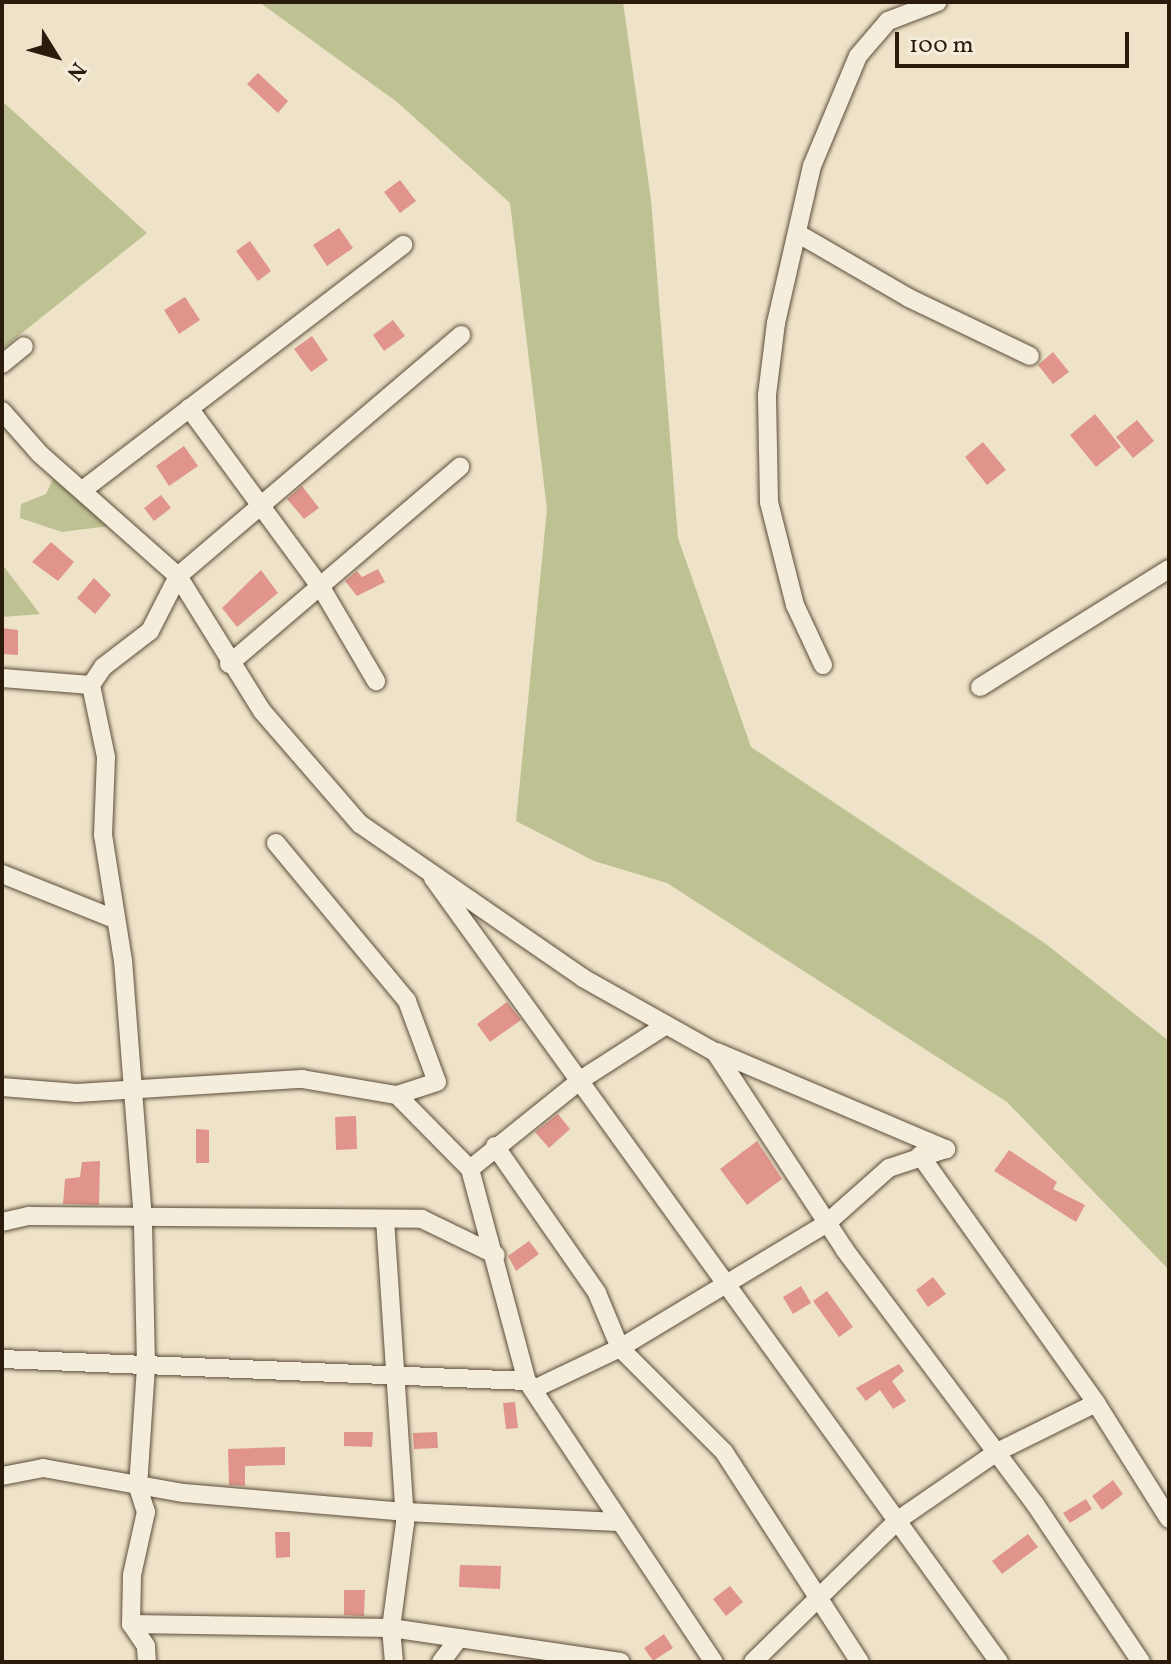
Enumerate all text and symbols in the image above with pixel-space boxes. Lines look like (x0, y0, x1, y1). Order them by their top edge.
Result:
north arrow (16, 16, 96, 96)
scale bar (899, 16, 1133, 66)
text: 100 m (909, 29, 974, 63)
text: N (58, 55, 93, 86)

